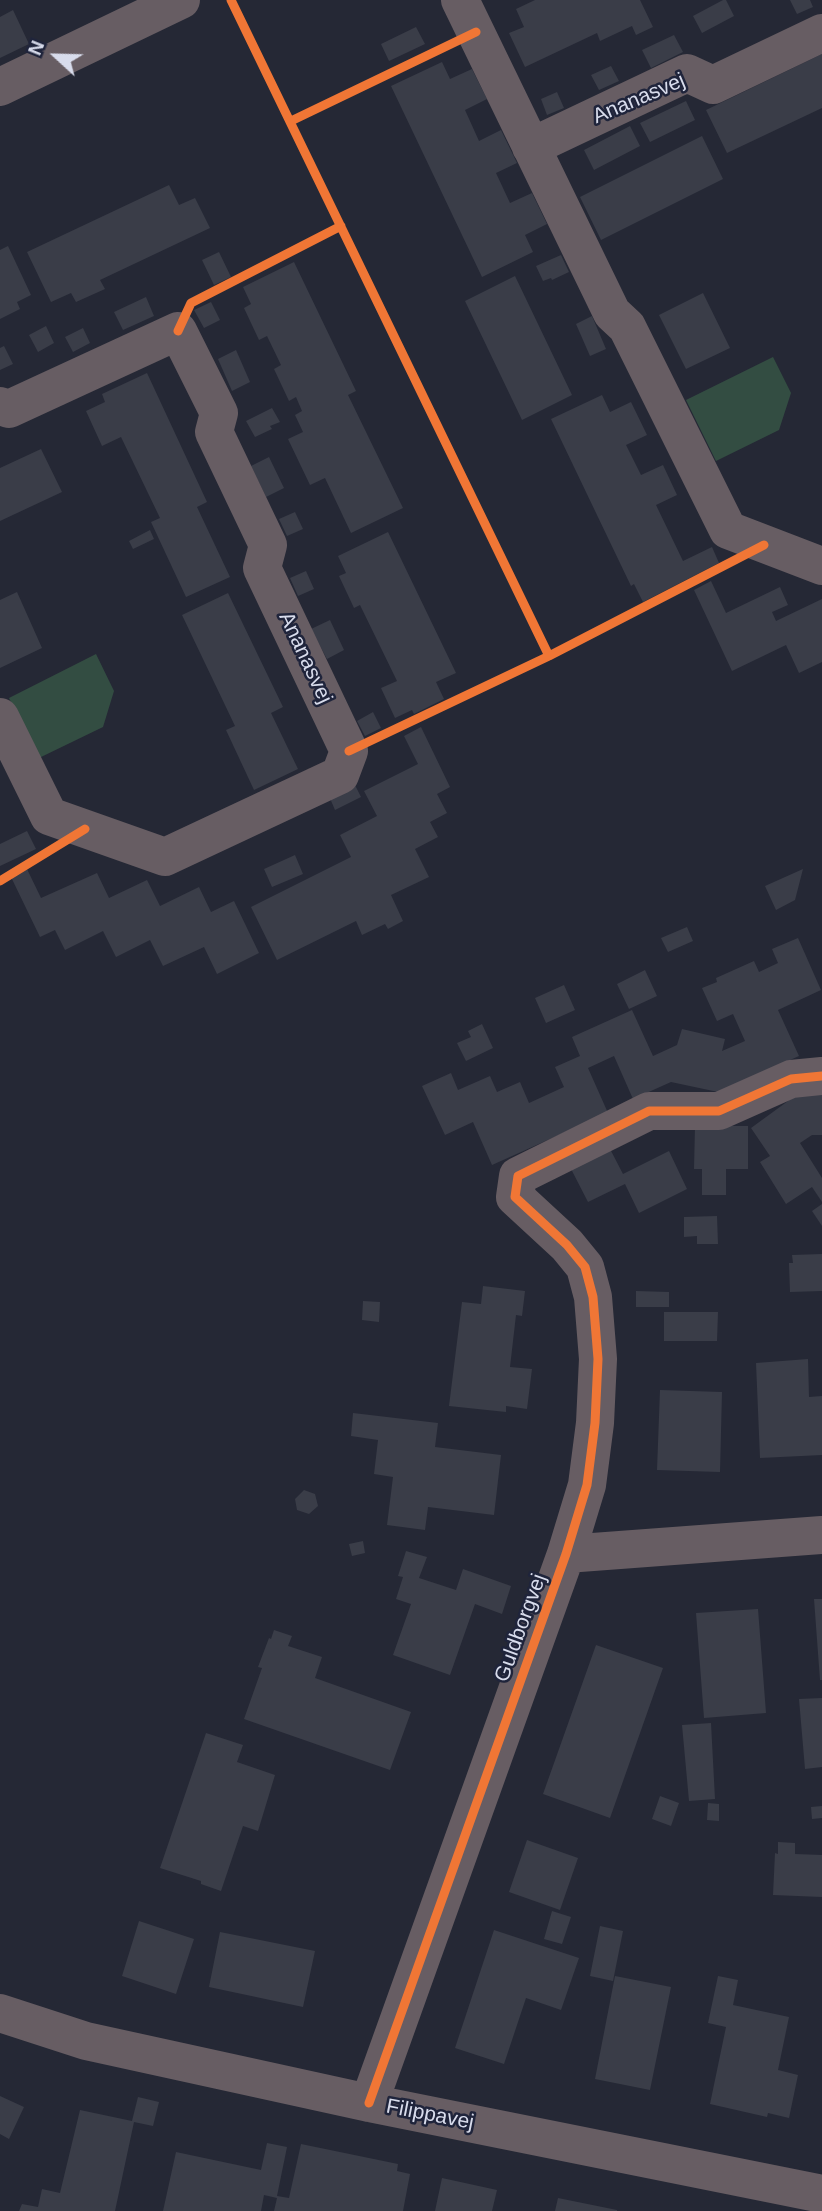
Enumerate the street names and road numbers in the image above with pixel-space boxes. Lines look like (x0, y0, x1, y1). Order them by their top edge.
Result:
street label: Ananasvej (589, 68, 689, 130)
street label: Ananasvej (273, 608, 337, 708)
street label: Guldborgvej (490, 1570, 552, 1686)
street label: Filippavej (384, 2094, 476, 2136)

